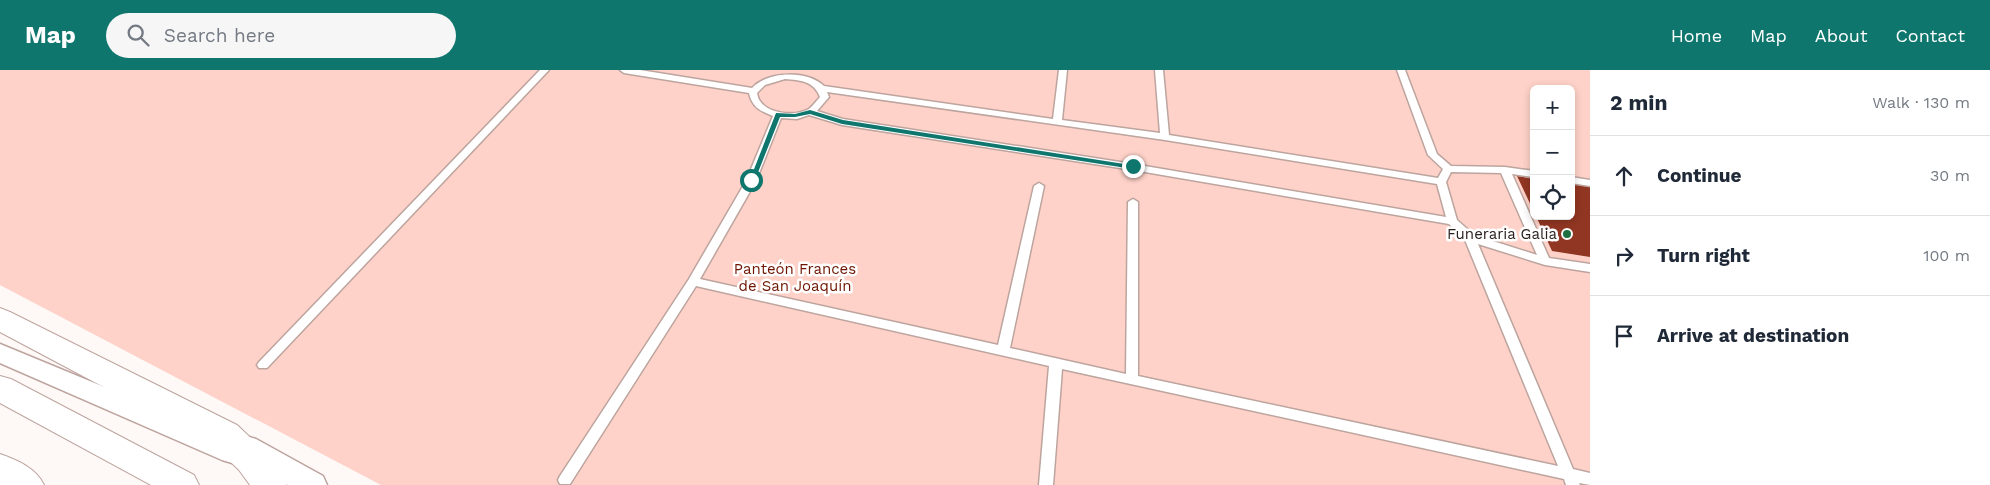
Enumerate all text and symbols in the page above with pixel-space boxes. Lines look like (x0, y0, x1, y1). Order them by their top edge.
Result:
search box (106, 13, 456, 58)
text: Map (25, 21, 76, 49)
icon: search (124, 21, 152, 49)
text: Search here (164, 24, 275, 47)
text: Home (1671, 25, 1722, 46)
text: Map (1750, 25, 1787, 46)
text: About (1815, 25, 1867, 46)
text: Contact (1895, 25, 1965, 46)
map controls (1530, 85, 1575, 220)
button: + (1530, 85, 1575, 130)
text: 2 min (1610, 90, 1667, 115)
text: Walk · 130 m (1872, 93, 1970, 112)
button: − (1530, 130, 1575, 175)
route end (1122, 155, 1145, 178)
icon: ahead (1610, 162, 1638, 190)
text: Continue (1657, 164, 1741, 187)
text: 30 m (1930, 166, 1970, 185)
route start (740, 169, 763, 192)
button: locate (1530, 175, 1575, 220)
place label: Funeraria Galia (1447, 225, 1558, 243)
marker: Funeraria Galia (1561, 228, 1573, 240)
icon: right (1610, 242, 1638, 270)
text: Turn right (1657, 244, 1750, 267)
text: 100 m (1923, 246, 1970, 265)
park label: Panteón Frances de San Joaquín (734, 260, 856, 295)
icon: arrive (1610, 322, 1638, 350)
text: Arrive at destination (1657, 324, 1849, 347)

